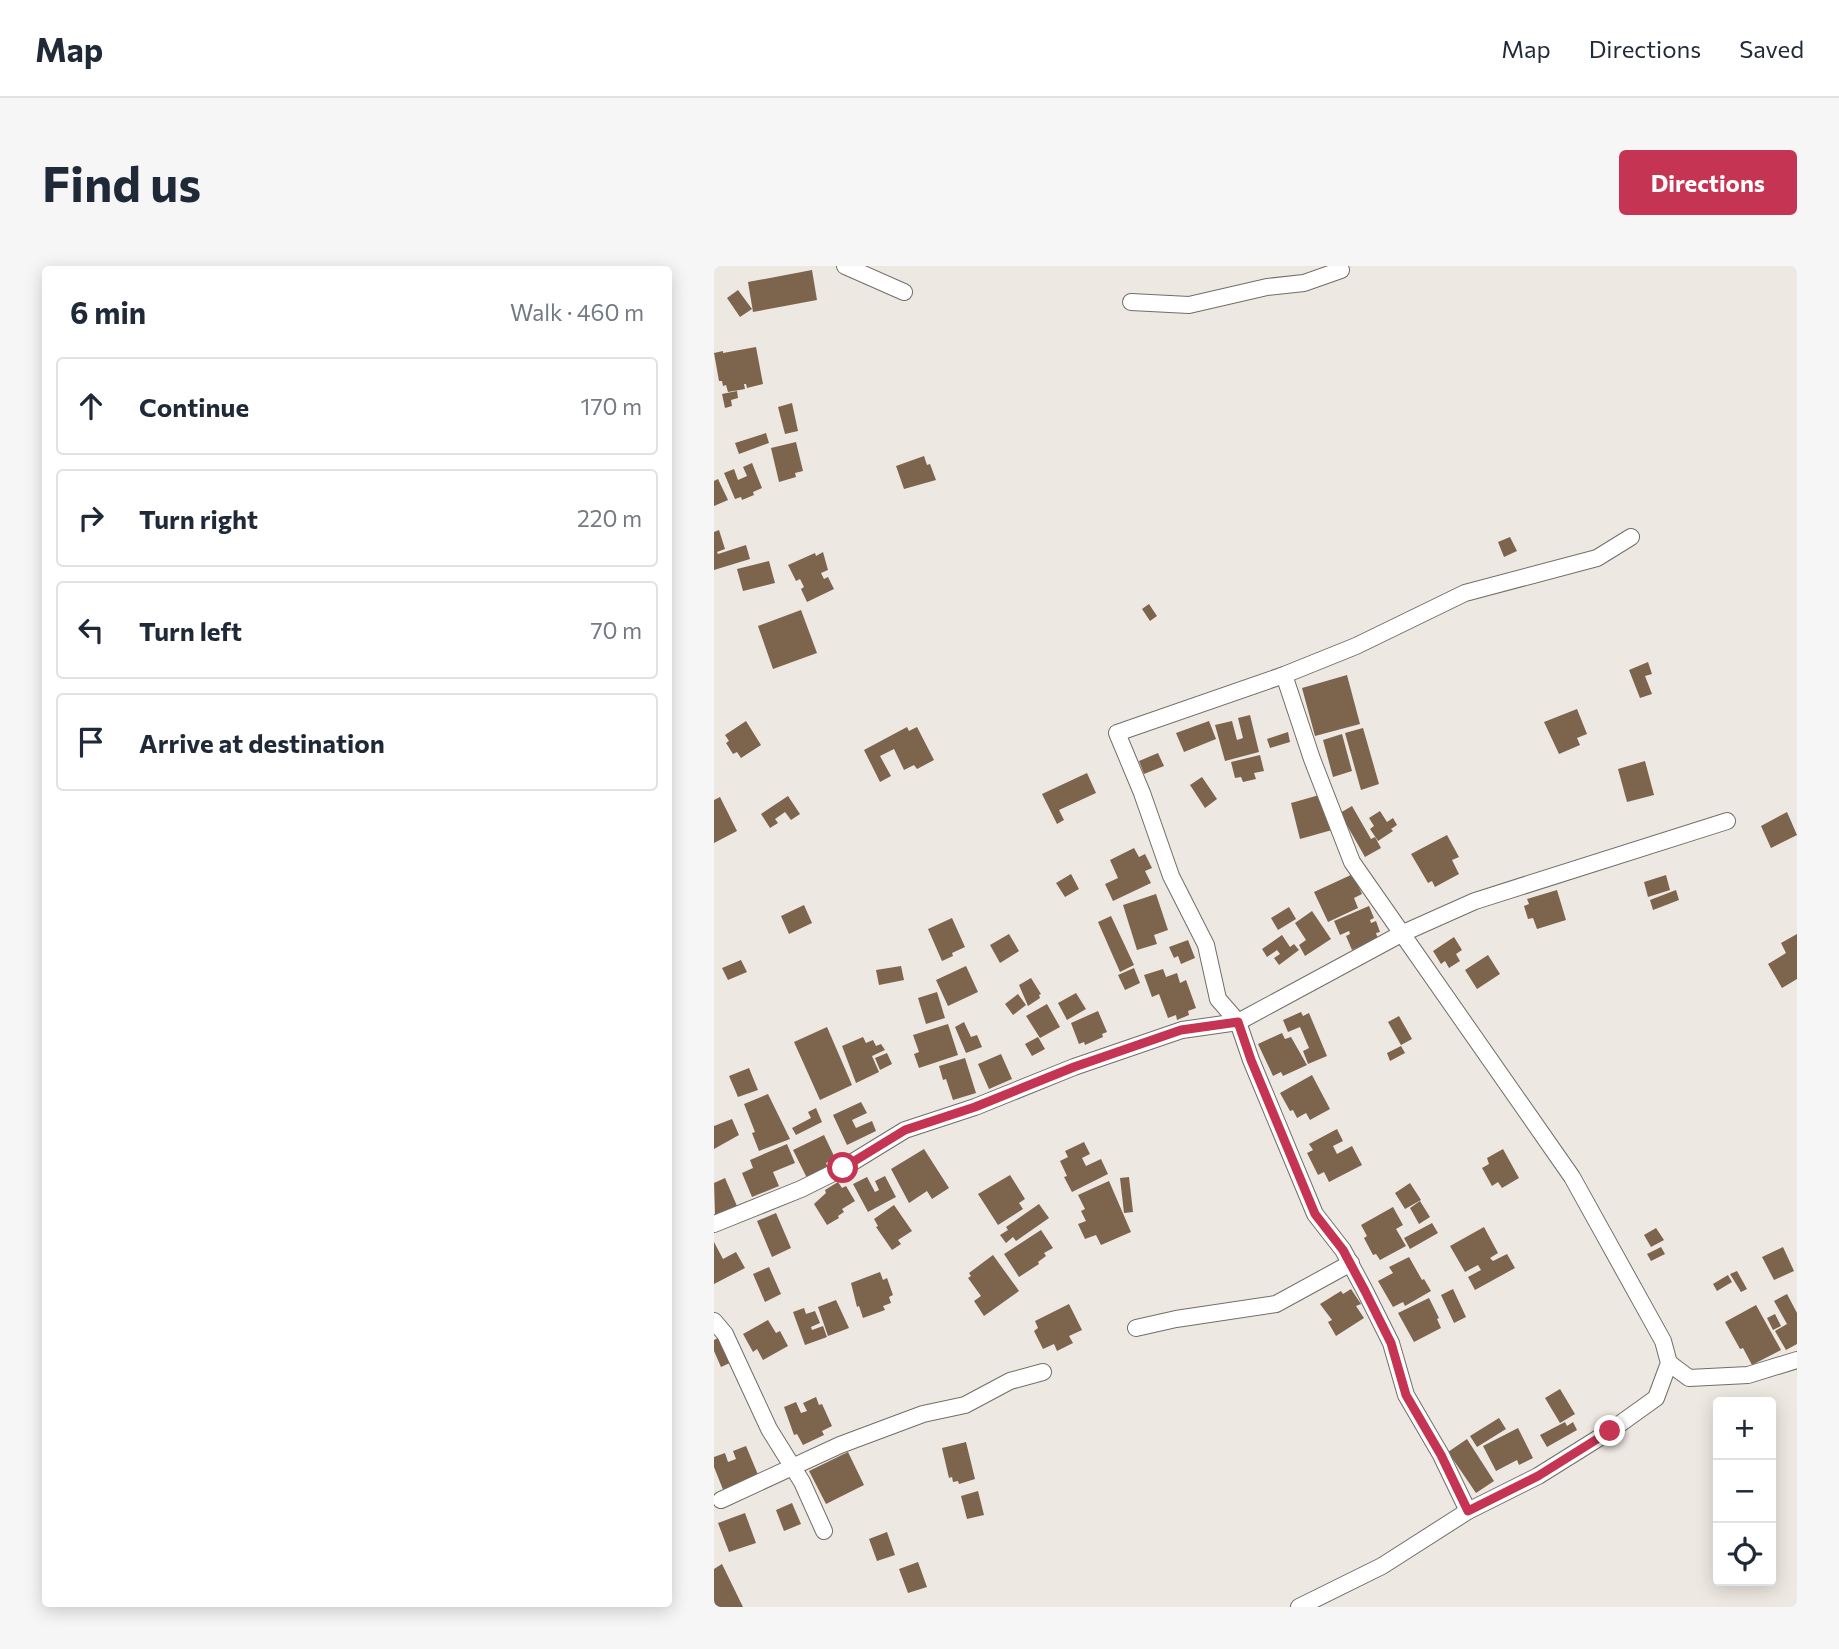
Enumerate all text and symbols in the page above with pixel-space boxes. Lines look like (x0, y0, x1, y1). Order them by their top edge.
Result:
text: Map (35, 28, 103, 69)
text: Map (1501, 34, 1551, 63)
text: Directions (1589, 34, 1701, 63)
text: Saved (1739, 34, 1804, 63)
button: Directions (1619, 150, 1797, 215)
text: Find us (42, 152, 201, 212)
text: 6 min (70, 293, 146, 330)
text: Walk · 460 m (510, 298, 644, 326)
icon: ahead (72, 387, 110, 425)
text: Continue (139, 391, 249, 422)
text: 170 m (581, 392, 642, 420)
icon: right (72, 499, 110, 537)
text: Turn right (139, 503, 258, 534)
text: 220 m (577, 504, 642, 532)
icon: left (72, 611, 110, 649)
text: Turn left (139, 615, 242, 646)
text: 70 m (590, 616, 642, 644)
icon: arrive (72, 723, 110, 761)
text: Arrive at destination (139, 727, 385, 758)
route start (827, 1152, 858, 1183)
map controls (1713, 1397, 1776, 1586)
button: + (1713, 1397, 1776, 1460)
route end (1594, 1415, 1625, 1446)
button: − (1713, 1460, 1776, 1523)
button: locate (1713, 1523, 1776, 1586)

